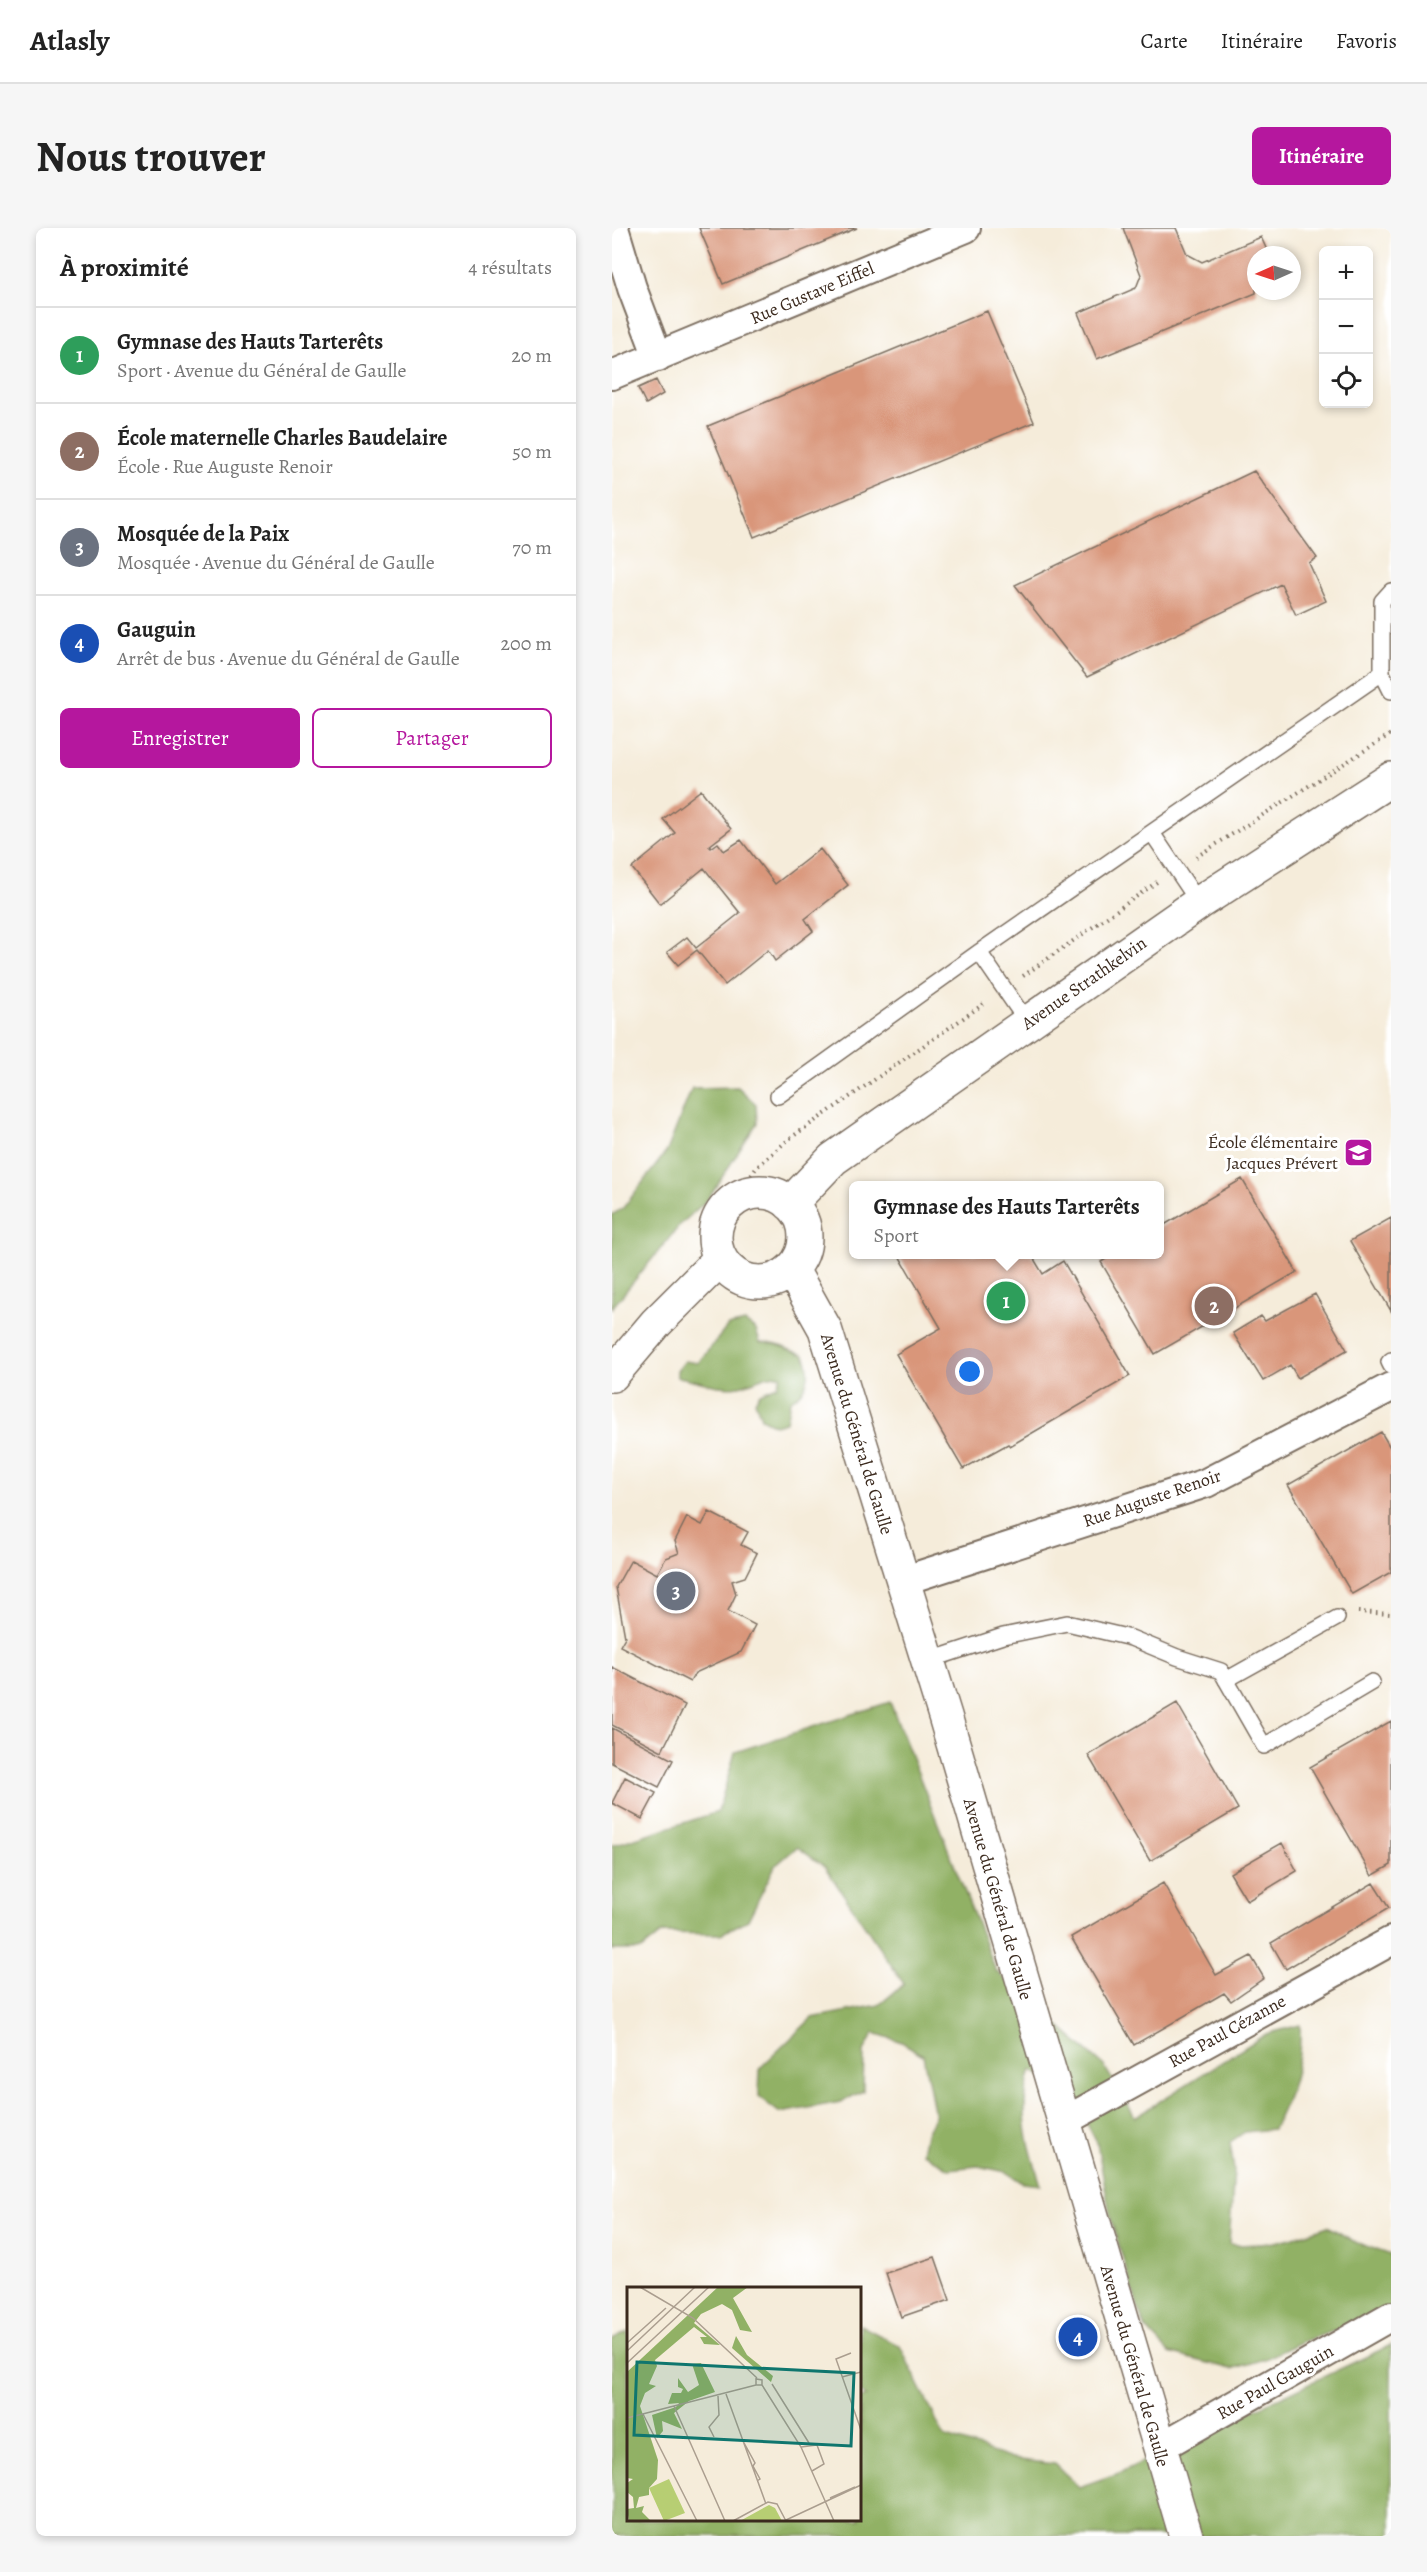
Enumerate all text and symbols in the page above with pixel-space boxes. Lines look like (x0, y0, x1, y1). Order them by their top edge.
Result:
text: Atlasly (30, 22, 109, 60)
text: Carte (1140, 27, 1188, 55)
text: Itinéraire (1221, 27, 1303, 55)
text: Favoris (1336, 27, 1397, 55)
button: Itinéraire (1252, 127, 1391, 185)
text: Nous trouver (36, 128, 266, 185)
north arrow (1247, 246, 1301, 300)
map controls (1319, 246, 1373, 408)
button: + (1319, 246, 1373, 300)
text: À proximité (60, 250, 189, 285)
text: 4 résultats (468, 254, 552, 281)
street label: Rue Gustave Eiffel (746, 256, 878, 330)
button: − (1319, 300, 1373, 354)
text: Gymnase des Hauts Tarterêts (117, 327, 383, 357)
text: 1 (76, 342, 83, 369)
text: 20 m (511, 342, 552, 369)
button: locate (1319, 354, 1373, 408)
text: Sport · Avenue du Général de Gaulle (117, 357, 406, 384)
text: École maternelle Charles Baudelaire (117, 423, 448, 453)
text: 2 (75, 438, 84, 465)
text: 50 m (512, 438, 552, 465)
text: École · Rue Auguste Renoir (117, 453, 333, 480)
text: Mosquée de la Paix (117, 519, 289, 549)
text: 3 (75, 534, 84, 561)
text: 70 m (512, 534, 552, 561)
text: Mosquée · Avenue du Général de Gaulle (117, 549, 435, 576)
text: Gauguin (117, 615, 196, 645)
text: 4 (75, 630, 84, 657)
text: 200 m (501, 630, 552, 657)
text: Arrêt de bus · Avenue du Général de Gaulle (117, 645, 460, 672)
button: Enregistrer (60, 708, 300, 768)
button: Partager (312, 708, 552, 768)
street label: Avenue Strathkelvin (1016, 931, 1151, 1036)
place label: École élémentaire Jacques Prévert (1208, 1130, 1338, 1175)
school or university icon: École élémentaire Jacques Prévert (1343, 1136, 1375, 1168)
popup (849, 1181, 1164, 1259)
text: Gymnase des Hauts Tarterêts (873, 1192, 1140, 1222)
text: Sport (873, 1222, 919, 1249)
pin: 1 (986, 1278, 1026, 1324)
pin: 2 (1194, 1284, 1234, 1328)
street label: Avenue du Général de Gaulle (815, 1330, 899, 1537)
your location (955, 1357, 984, 1386)
street label: Rue Auguste Renoir (1080, 1463, 1224, 1533)
pin: 3 (656, 1568, 696, 1614)
street label: Avenue du Général de Gaulle (957, 1794, 1038, 2003)
street label: Rue Paul Cézanne (1164, 1989, 1290, 2073)
street label: Avenue du Général de Gaulle (1094, 2261, 1175, 2470)
inset map (627, 2287, 861, 2521)
pin: 4 (1058, 2314, 1098, 2360)
street label: Rue Paul Gauguin (1212, 2339, 1338, 2425)

